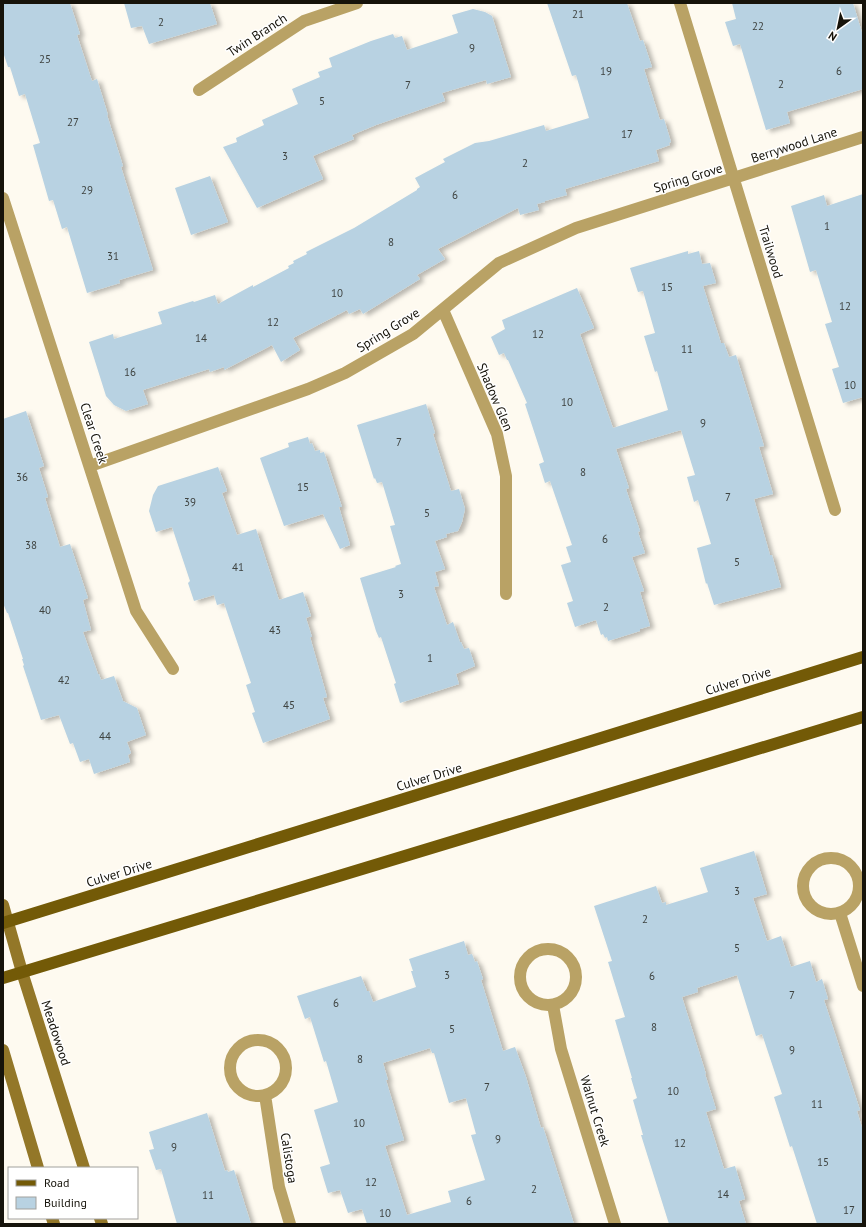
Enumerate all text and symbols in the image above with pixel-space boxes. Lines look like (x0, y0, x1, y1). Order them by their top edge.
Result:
house number: 21 (572, 7, 584, 21)
north arrow (818, 8, 858, 48)
street label: Twin Branch (224, 9, 290, 61)
house number: 2 (158, 15, 164, 29)
house number: 22 (752, 19, 764, 33)
text: N (826, 29, 839, 44)
house number: 9 (469, 41, 475, 55)
house number: 25 (39, 52, 51, 66)
house number: 19 (600, 64, 612, 78)
house number: 6 (836, 64, 842, 78)
house number: 2 (778, 77, 784, 91)
house number: 7 (405, 78, 411, 92)
house number: 5 (319, 94, 325, 108)
house number: 27 (67, 115, 79, 129)
street label: Berrywood Lane (749, 123, 839, 167)
house number: 17 (621, 127, 633, 141)
house number: 3 (282, 149, 288, 163)
house number: 2 (522, 156, 528, 170)
street label: Spring Grove (651, 159, 725, 197)
house number: 29 (81, 183, 93, 197)
house number: 6 (452, 188, 458, 202)
house number: 1 (824, 219, 830, 233)
street label: Trailwood (755, 224, 787, 280)
house number: 8 (388, 235, 394, 249)
house number: 31 (107, 249, 119, 263)
house number: 15 (661, 280, 673, 294)
house number: 10 (331, 286, 343, 300)
house number: 12 (839, 299, 851, 313)
street label: Spring Grove (353, 304, 423, 356)
house number: 12 (267, 315, 279, 329)
house number: 12 (532, 327, 544, 341)
house number: 14 (195, 331, 207, 345)
house number: 11 (681, 342, 693, 356)
street label: Shadow Glen (473, 360, 517, 434)
house number: 16 (124, 365, 136, 379)
house number: 10 (844, 378, 856, 392)
house number: 10 (561, 395, 573, 409)
street label: Clear Creek (76, 400, 112, 466)
house number: 9 (700, 416, 706, 430)
house number: 7 (396, 435, 402, 449)
house number: 8 (580, 465, 586, 479)
house number: 36 (16, 470, 28, 484)
house number: 15 (297, 480, 309, 494)
house number: 7 (725, 490, 731, 504)
house number: 39 (184, 495, 196, 509)
house number: 5 (424, 506, 430, 520)
house number: 6 (602, 532, 608, 546)
house number: 38 (25, 538, 37, 552)
house number: 5 (734, 555, 740, 569)
house number: 41 (232, 560, 244, 574)
house number: 3 (398, 587, 404, 601)
house number: 2 (603, 600, 609, 614)
house number: 40 (39, 603, 51, 617)
house number: 43 (269, 623, 281, 637)
house number: 1 (427, 651, 433, 665)
street label: Culver Drive (703, 663, 773, 699)
house number: 42 (58, 673, 70, 687)
house number: 45 (283, 698, 295, 712)
house number: 44 (99, 729, 111, 743)
street label: Culver Drive (394, 759, 464, 795)
street label: Culver Drive (84, 855, 154, 891)
house number: 3 (734, 884, 740, 898)
house number: 2 (642, 912, 648, 926)
house number: 5 (734, 941, 740, 955)
house number: 3 (444, 968, 450, 982)
house number: 6 (649, 969, 655, 983)
house number: 7 (789, 988, 795, 1002)
house number: 6 (333, 996, 339, 1010)
street label: Meadowood (37, 998, 75, 1068)
house number: 8 (651, 1020, 657, 1034)
house number: 5 (449, 1022, 455, 1036)
house number: 9 (789, 1043, 795, 1057)
house number: 8 (357, 1052, 363, 1066)
street label: Walnut Creek (576, 1073, 614, 1149)
house number: 7 (484, 1080, 490, 1094)
house number: 10 (667, 1084, 679, 1098)
house number: 11 (811, 1097, 823, 1111)
house number: 10 (353, 1116, 365, 1130)
street label: Calistoga (277, 1131, 301, 1185)
house number: 9 (495, 1132, 501, 1146)
house number: 12 (674, 1136, 686, 1150)
house number: 9 (171, 1140, 177, 1154)
house number: 15 (817, 1155, 829, 1169)
legend (8, 1167, 138, 1219)
text: Road (44, 1175, 69, 1190)
house number: 12 (365, 1175, 377, 1189)
house number: 2 (531, 1182, 537, 1196)
house number: 14 (717, 1187, 729, 1201)
house number: 11 (202, 1188, 214, 1202)
house number: 6 (466, 1194, 472, 1208)
text: Building (44, 1195, 87, 1210)
house number: 17 (843, 1203, 855, 1217)
house number: 10 (379, 1206, 391, 1220)

